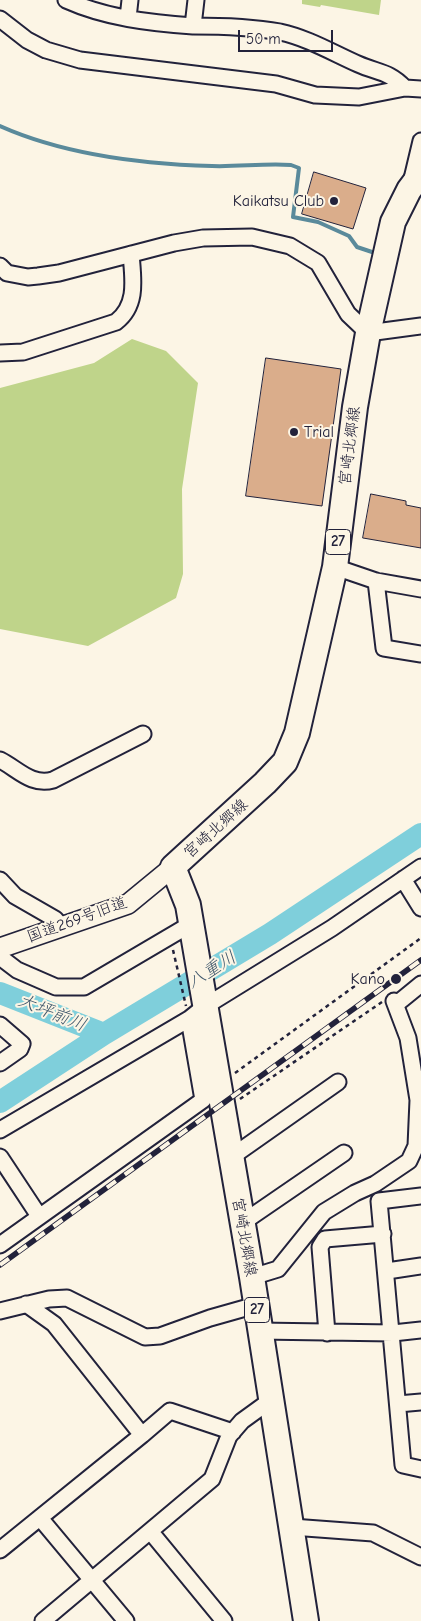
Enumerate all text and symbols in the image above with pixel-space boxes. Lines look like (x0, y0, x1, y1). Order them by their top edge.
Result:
scale bar (241, 20, 336, 52)
text: 50 m (246, 30, 281, 48)
place label: Kaikatsu Club (233, 191, 324, 211)
marker: Kaikatsu Club (328, 195, 340, 207)
street label: 宮崎北郷線 (336, 405, 364, 487)
place label: Trial (304, 422, 334, 442)
marker: Trial (288, 426, 300, 438)
road number: 27 (326, 530, 350, 554)
street label: 宮崎北郷線 (180, 795, 252, 863)
street label: 国道269号旧道 (24, 893, 130, 947)
water label: 八重川 (183, 947, 241, 993)
place label: Kano (350, 969, 385, 989)
marker: Kano (389, 972, 403, 986)
water label: 大坪前川 (15, 990, 89, 1036)
street label: 宮崎北郷線 (228, 1196, 260, 1278)
road number: 27 (244, 1298, 270, 1322)

